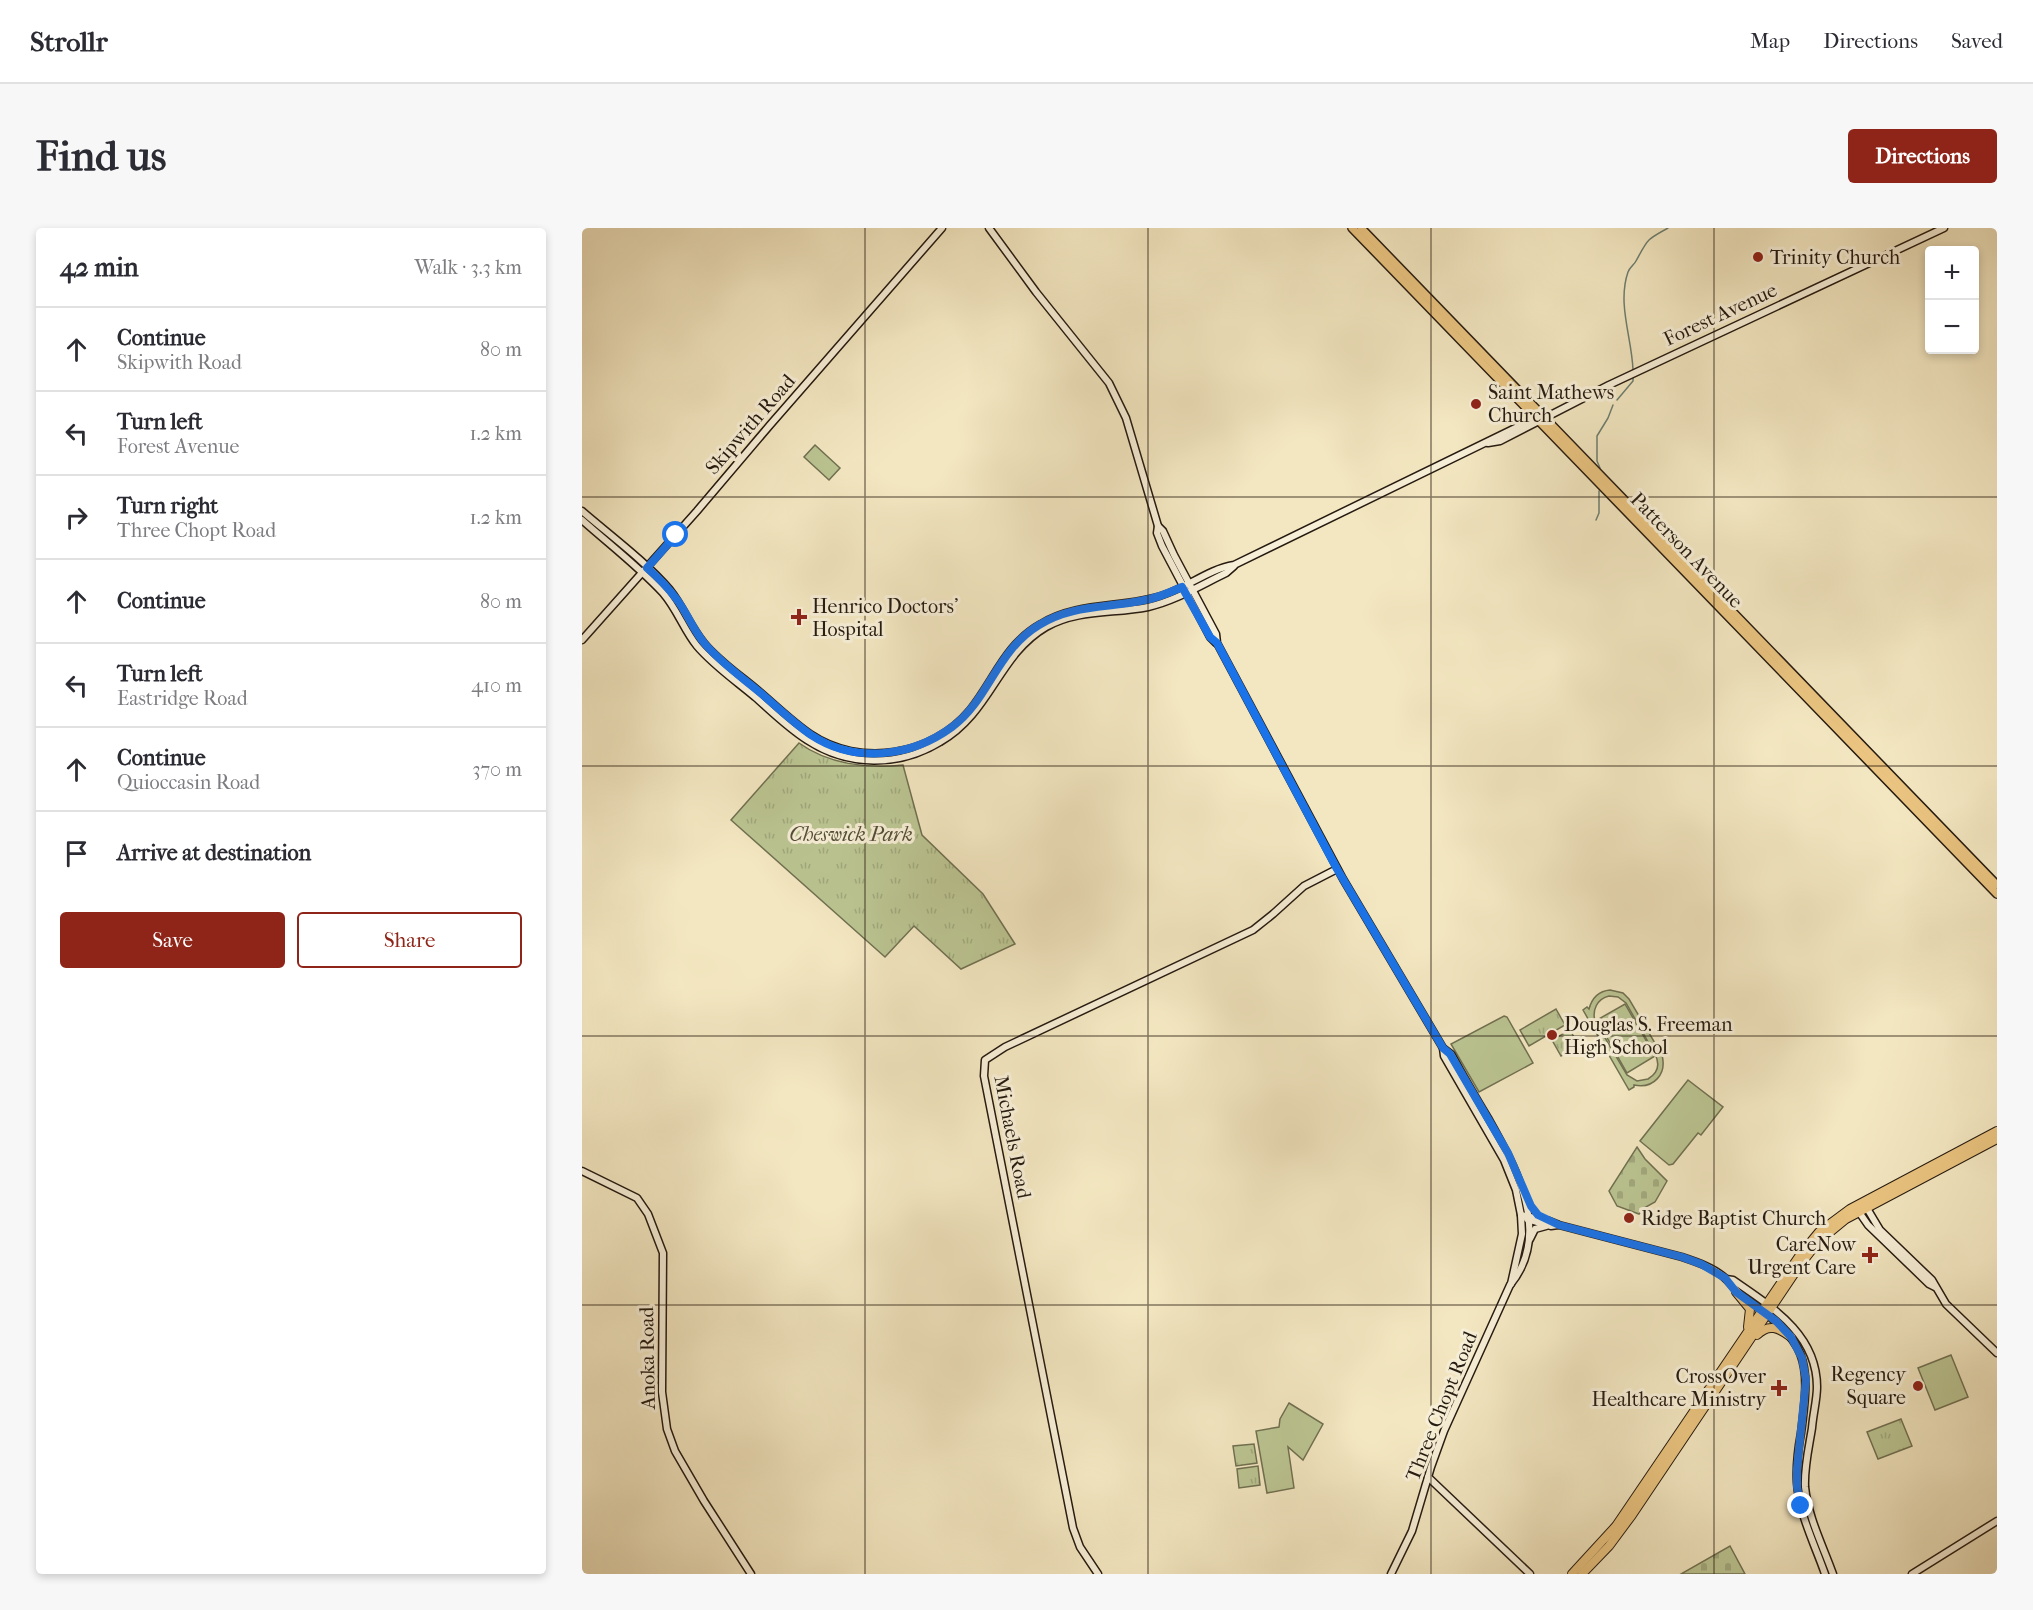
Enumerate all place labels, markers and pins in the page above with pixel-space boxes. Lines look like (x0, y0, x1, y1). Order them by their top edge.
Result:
place label: Trinity Church (1770, 246, 1901, 269)
marker: Trinity Church (1751, 250, 1765, 264)
place label: Saint Mathews Church (1488, 381, 1614, 427)
marker: Saint Mathews Church (1469, 397, 1483, 411)
place label: Henrico Doctors' Hospital (812, 595, 958, 641)
marker: Henrico Doctors' Hospital (790, 608, 808, 626)
place label: Douglas S. Freeman High School (1564, 1013, 1733, 1059)
marker: Douglas S. Freeman High School (1545, 1028, 1559, 1042)
place label: Ridge Baptist Church (1641, 1207, 1827, 1230)
marker: Ridge Baptist Church (1622, 1211, 1636, 1225)
place label: CareNow Urgent Care (1748, 1233, 1857, 1279)
marker: CareNow Urgent Care (1861, 1246, 1879, 1264)
place label: Regency Square (1830, 1363, 1907, 1409)
place label: CrossOver Healthcare Ministry (1592, 1365, 1767, 1411)
marker: CrossOver Healthcare Ministry (1770, 1379, 1788, 1397)
marker: Regency Square (1911, 1379, 1925, 1393)

